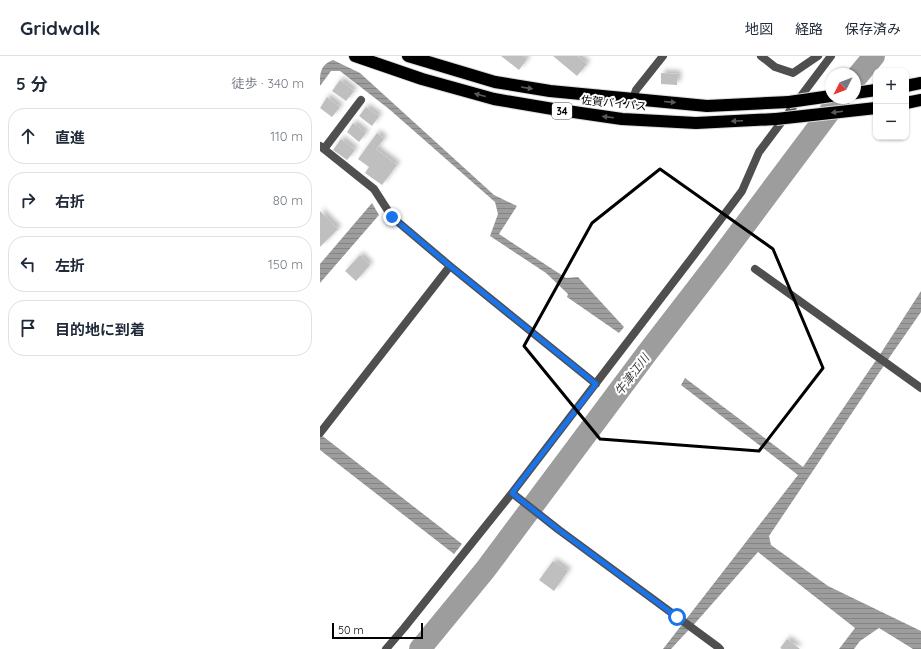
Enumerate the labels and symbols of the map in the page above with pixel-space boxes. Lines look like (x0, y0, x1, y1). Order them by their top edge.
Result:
north arrow (825, 68, 861, 104)
one-way arrow (521, 85, 533, 91)
one-way arrow (473, 92, 485, 98)
street label: 佐賀バイパス (581, 93, 647, 113)
one-way arrow (664, 99, 676, 106)
road number: 34 (552, 103, 572, 119)
one-way arrow (831, 109, 843, 115)
one-way arrow (601, 114, 614, 120)
one-way arrow (730, 118, 743, 124)
route end (383, 208, 401, 226)
water label: 牛津江川 (611, 349, 653, 398)
route start (668, 608, 686, 626)
scale bar (332, 621, 423, 640)

